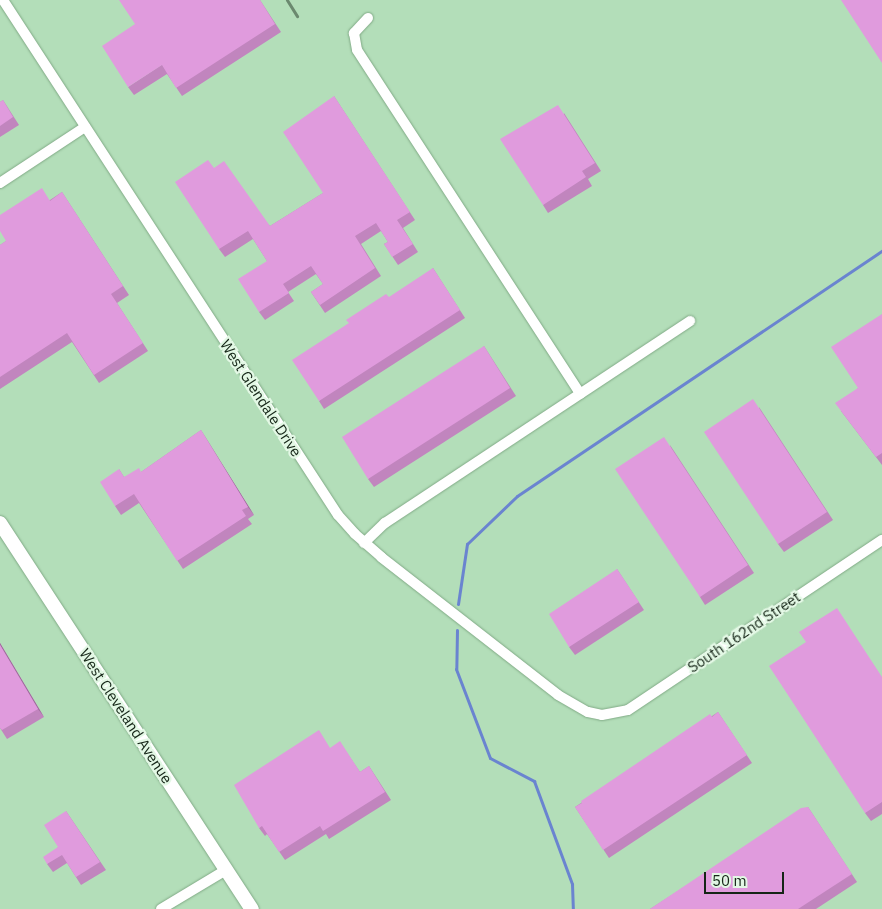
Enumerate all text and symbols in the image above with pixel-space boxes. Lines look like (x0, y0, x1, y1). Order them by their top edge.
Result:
street label: West Glendale Drive (216, 336, 306, 460)
street label: South 162nd Street (684, 588, 804, 676)
street label: West Cleveland Avenue (76, 645, 176, 787)
scale bar (707, 862, 787, 894)
text: 50 m (712, 871, 747, 890)

